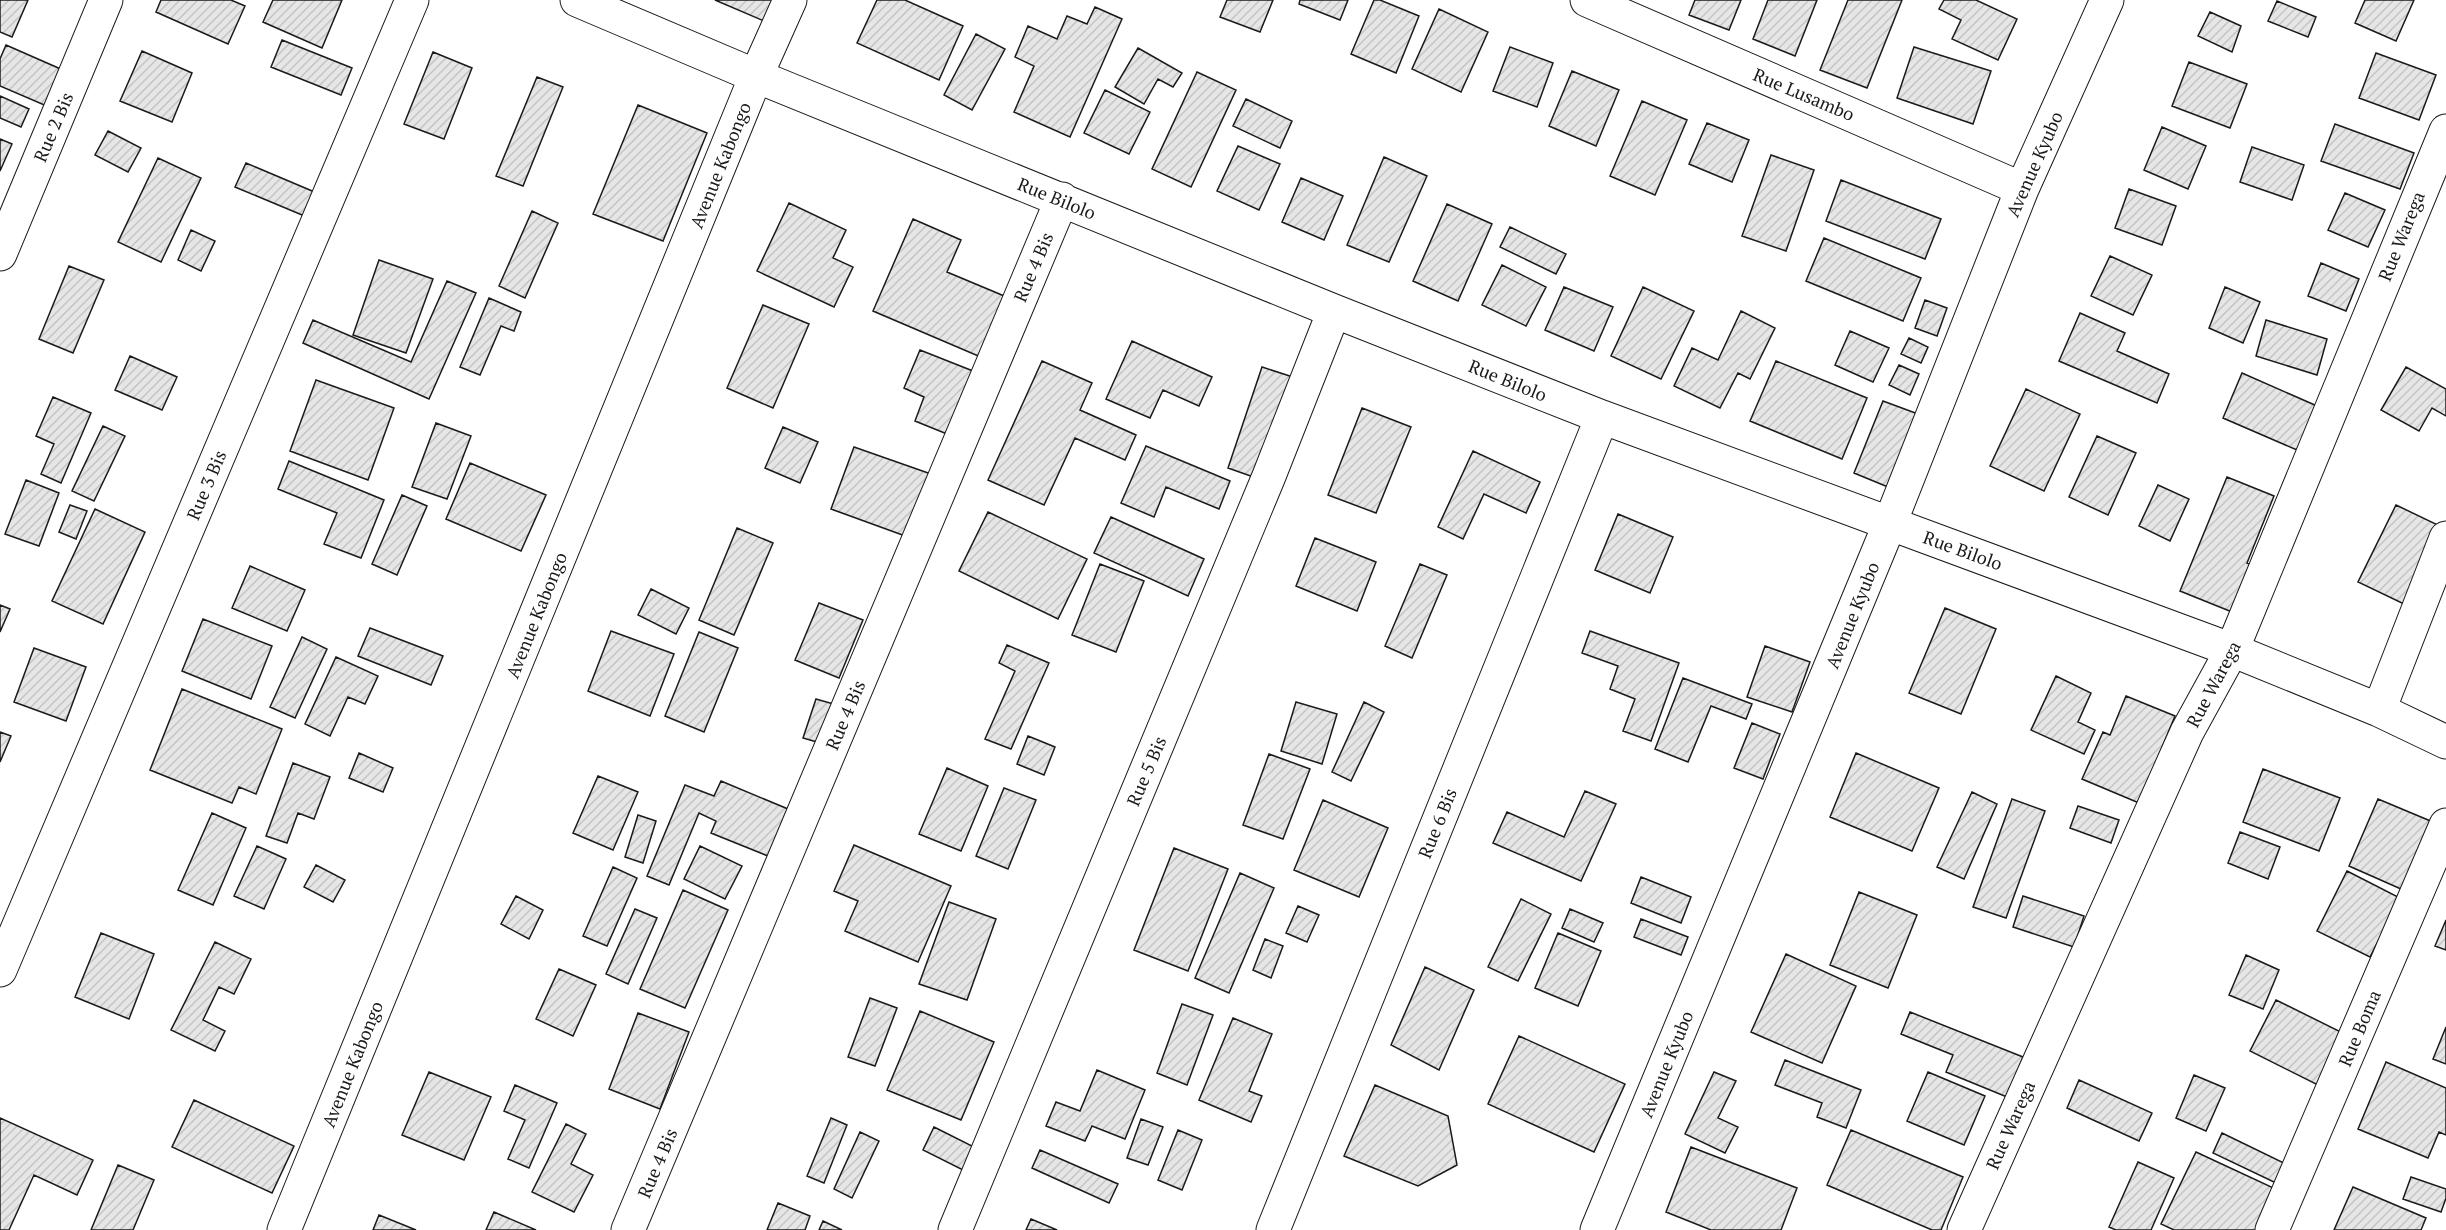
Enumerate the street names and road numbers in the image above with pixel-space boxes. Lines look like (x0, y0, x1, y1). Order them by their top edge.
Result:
street label: Rue Lusambo (1750, 62, 1858, 126)
street label: Rue 2 Bis (28, 88, 78, 166)
street label: Avenue Kabongo (684, 98, 756, 232)
street label: Avenue Kyubo (2000, 107, 2068, 221)
street label: Rue Bilolo (1014, 171, 1100, 225)
street label: Rue Warega (2372, 188, 2430, 284)
street label: Rue 4 Bis (1008, 228, 1058, 306)
street label: Rue Bilolo (1465, 353, 1551, 407)
street label: Rue 3 Bis (181, 446, 231, 524)
street label: Rue Bilolo (1920, 525, 2006, 575)
street label: Avenue Kabongo (500, 548, 572, 682)
street label: Avenue Kyubo (1820, 558, 1884, 672)
street label: Rue Warega (2180, 637, 2246, 731)
street label: Rue 4 Bis (820, 676, 870, 754)
street label: Rue 5 Bis (1121, 732, 1171, 810)
street label: Rue 6 Bis (1412, 784, 1462, 862)
street label: Rue Boma (2332, 986, 2386, 1070)
street label: Avenue Kabongo (316, 997, 388, 1131)
street label: Avenue Kyubo (1634, 1007, 1698, 1121)
street label: Rue Warega (1980, 1077, 2040, 1173)
street label: Rue 4 Bis (632, 1124, 682, 1202)

